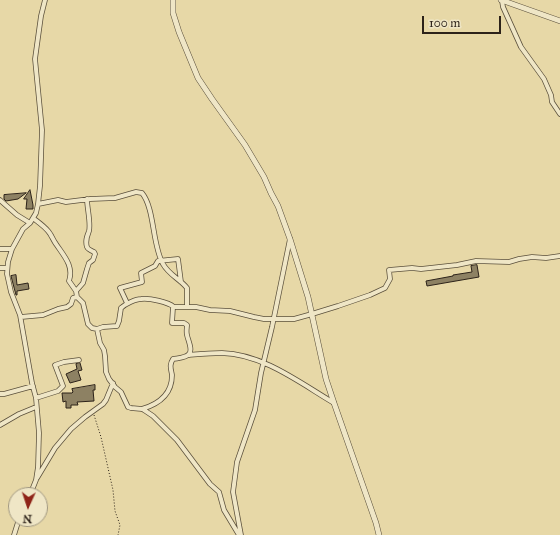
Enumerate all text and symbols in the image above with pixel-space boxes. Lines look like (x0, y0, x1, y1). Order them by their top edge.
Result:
scale bar (424, 8, 503, 34)
text: 100 m (429, 16, 460, 30)
north arrow (8, 487, 48, 527)
text: N (22, 512, 32, 525)

